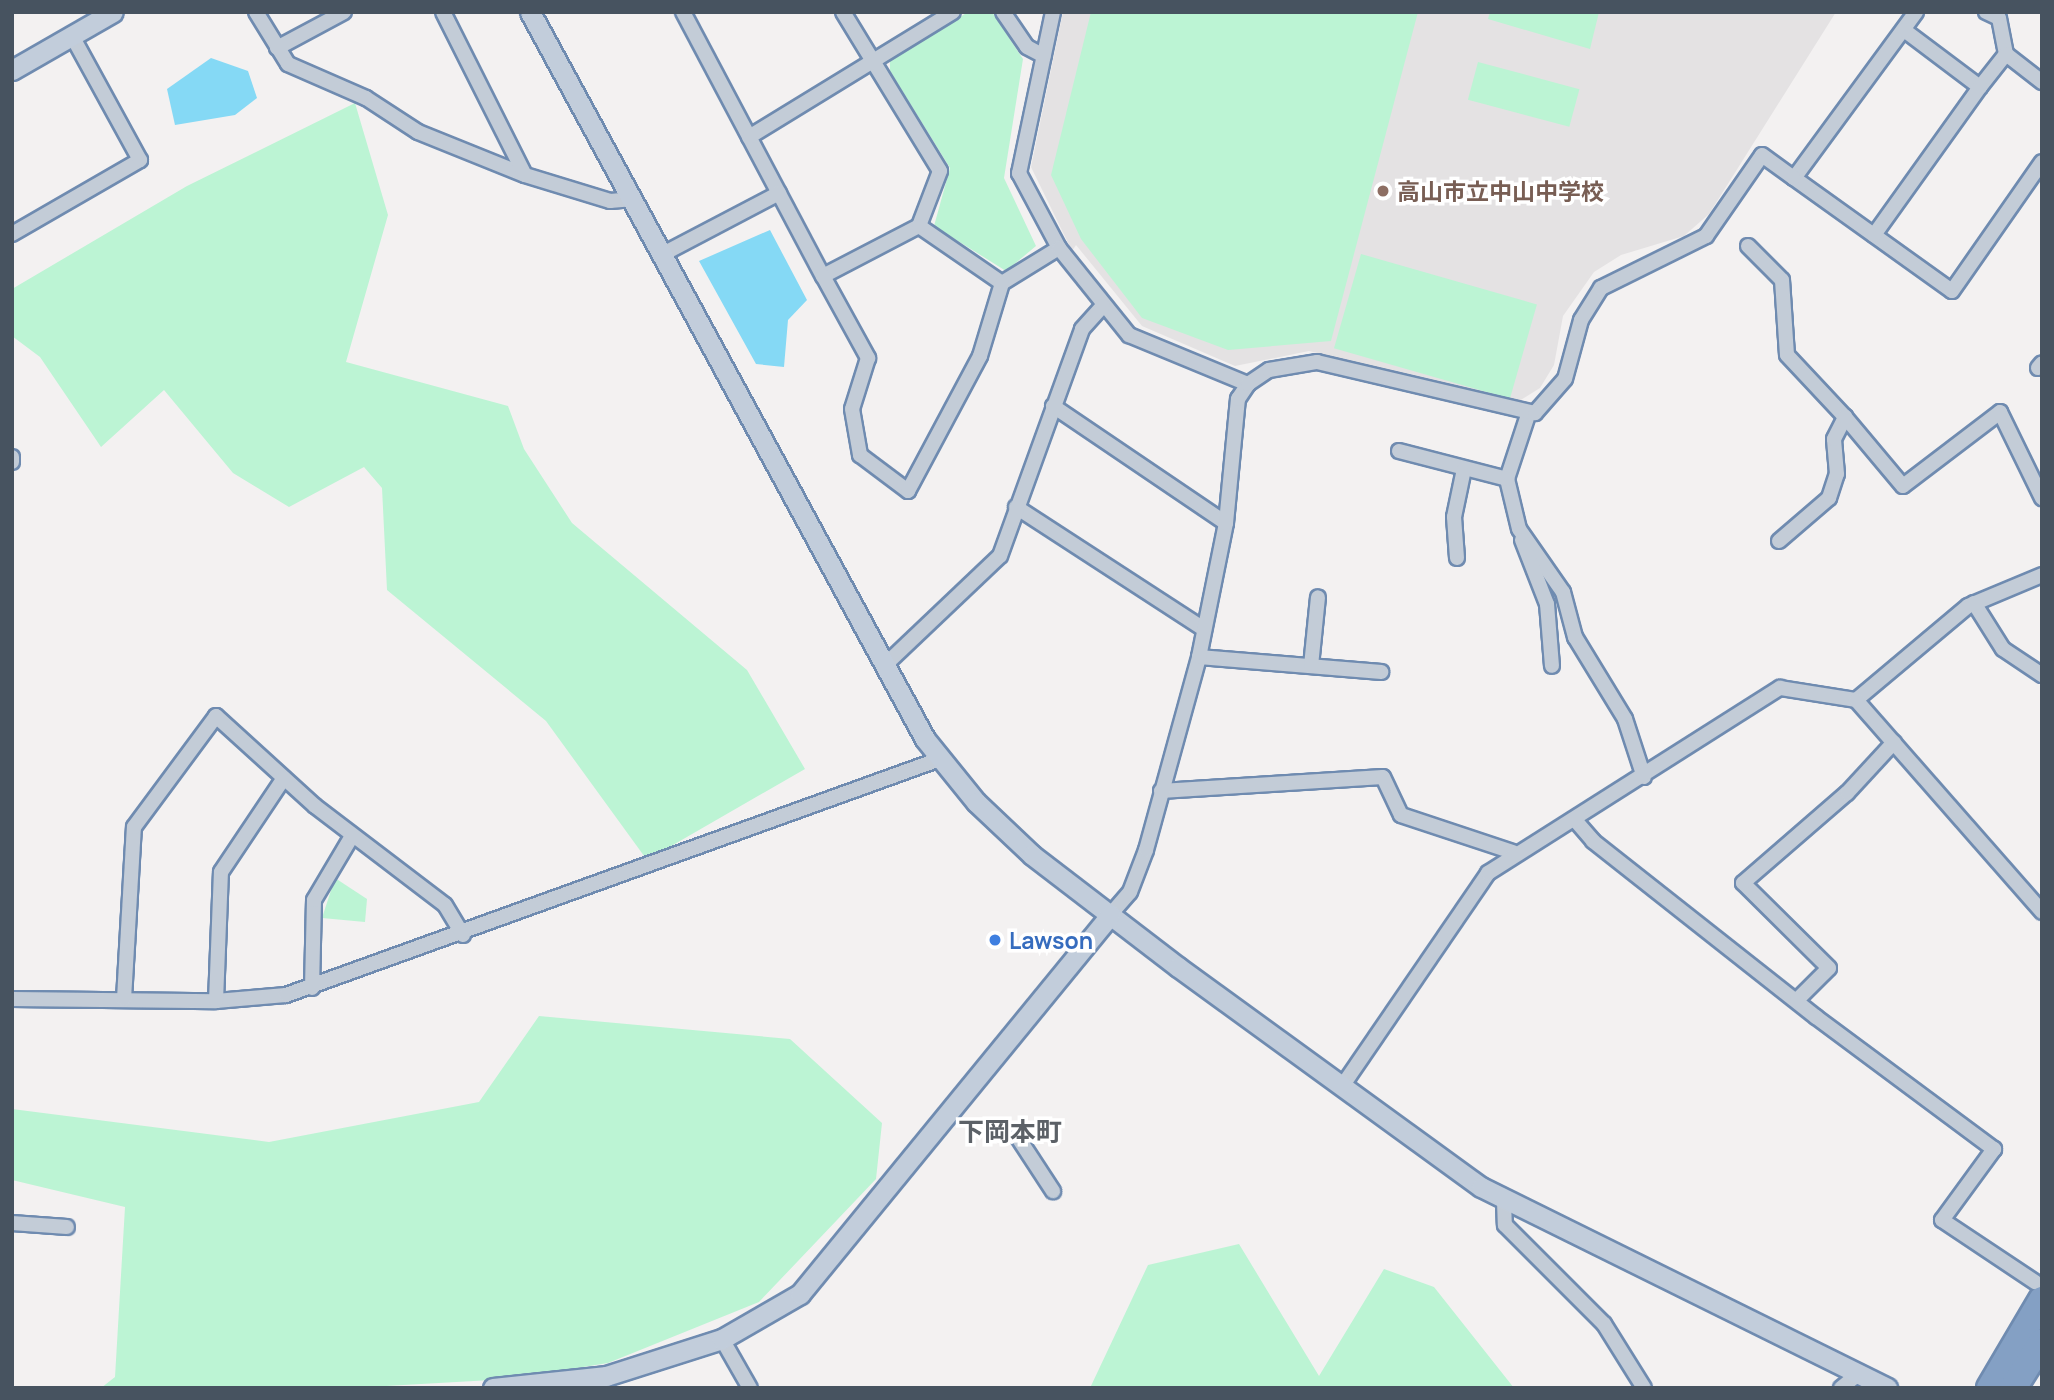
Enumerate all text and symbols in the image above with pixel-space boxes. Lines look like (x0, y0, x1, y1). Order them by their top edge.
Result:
place label: 高山市立中山中学校 (1397, 177, 1604, 205)
marker: 高山市立中山中学校 (1375, 183, 1391, 199)
place label: Lawson (1009, 926, 1093, 954)
marker: Lawson (987, 932, 1003, 948)
district label: 下岡本町 (958, 1116, 1062, 1148)

